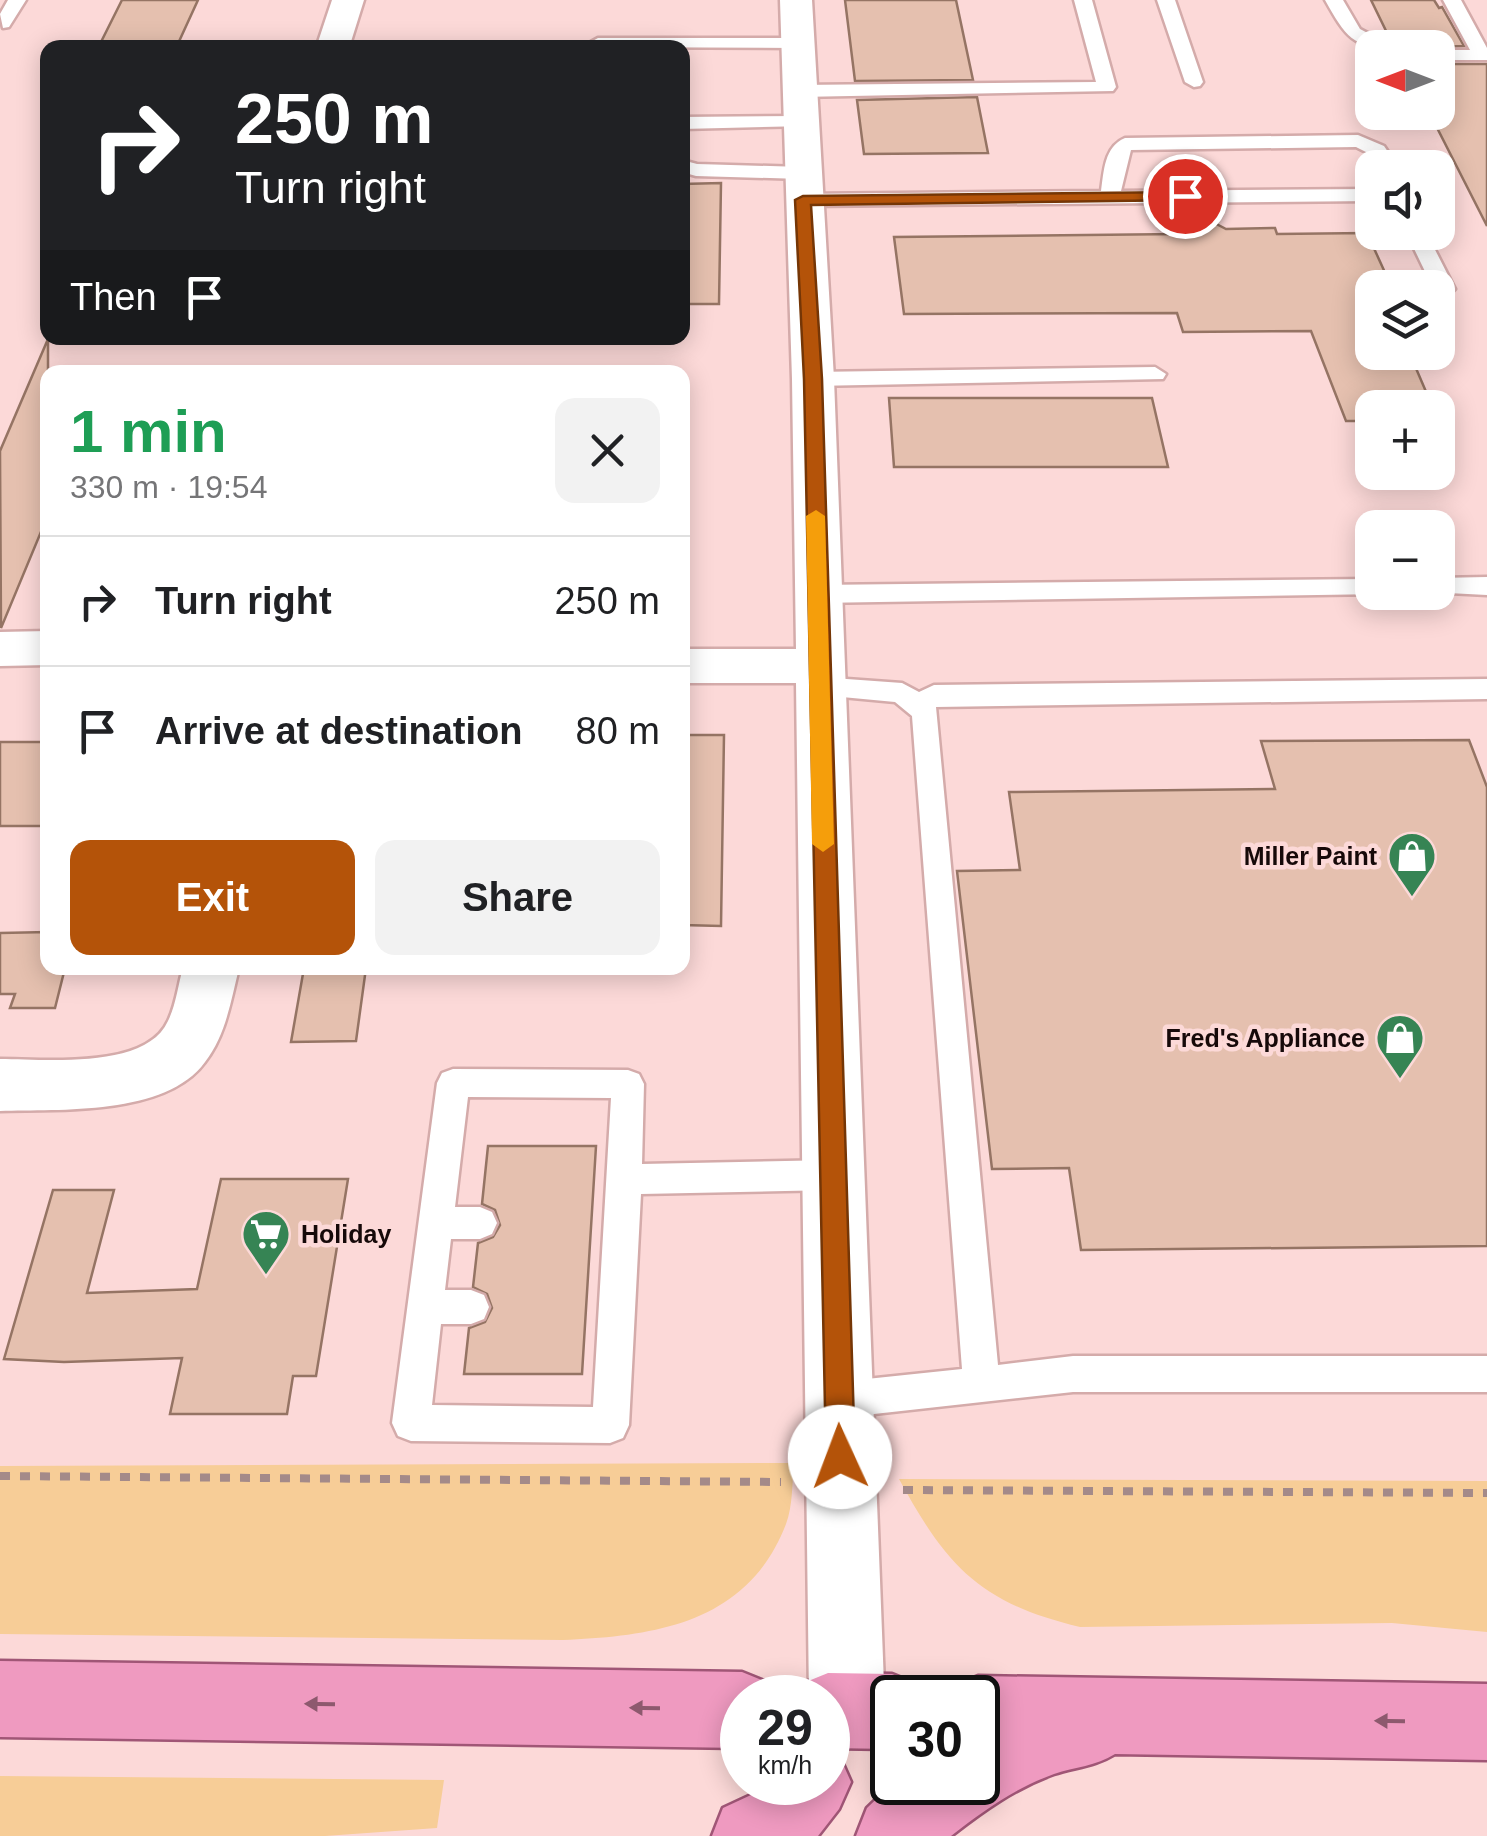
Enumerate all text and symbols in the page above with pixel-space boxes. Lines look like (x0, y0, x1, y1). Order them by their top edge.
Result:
north arrow (1355, 30, 1455, 130)
map controls (1355, 30, 1455, 610)
icon: right (70, 80, 200, 210)
text: 250 m (235, 80, 433, 158)
button: sound (1355, 150, 1455, 250)
pin (1143, 154, 1228, 239)
text: Turn right (235, 162, 426, 213)
icon: arrive (1158, 169, 1213, 224)
icon: arrive (177, 270, 232, 325)
button: layers (1355, 270, 1455, 370)
text: Then (70, 276, 157, 318)
button: + (1355, 390, 1455, 490)
text: 1 min (70, 398, 227, 465)
button: close (555, 398, 660, 503)
text: 330 m · 19:54 (70, 469, 267, 505)
button: − (1355, 510, 1455, 610)
icon: right (70, 574, 125, 629)
text: Turn right (155, 580, 332, 622)
text: 250 m (554, 580, 660, 622)
icon: arrive (70, 704, 125, 759)
text: Arrive at destination (155, 710, 522, 752)
text: 80 m (576, 710, 660, 752)
shop icon: Miller Paint (1386, 830, 1438, 898)
button: Exit (70, 840, 355, 955)
button: Share (375, 840, 660, 955)
place label: Miller Paint (1244, 842, 1378, 870)
shop icon: Fred's Appliance (1374, 1012, 1426, 1080)
place label: Fred's Appliance (1165, 1024, 1365, 1052)
supermarket icon: Holiday (240, 1208, 292, 1276)
place label: Holiday (301, 1220, 391, 1248)
position arrow (788, 1405, 892, 1509)
speed limit sign: 30 (870, 1675, 1000, 1805)
one-way arrow (304, 1695, 336, 1711)
one-way arrow (629, 1700, 661, 1716)
text: 29 (757, 1700, 813, 1756)
one-way arrow (1373, 1712, 1405, 1728)
text: km/h (758, 1751, 812, 1779)

